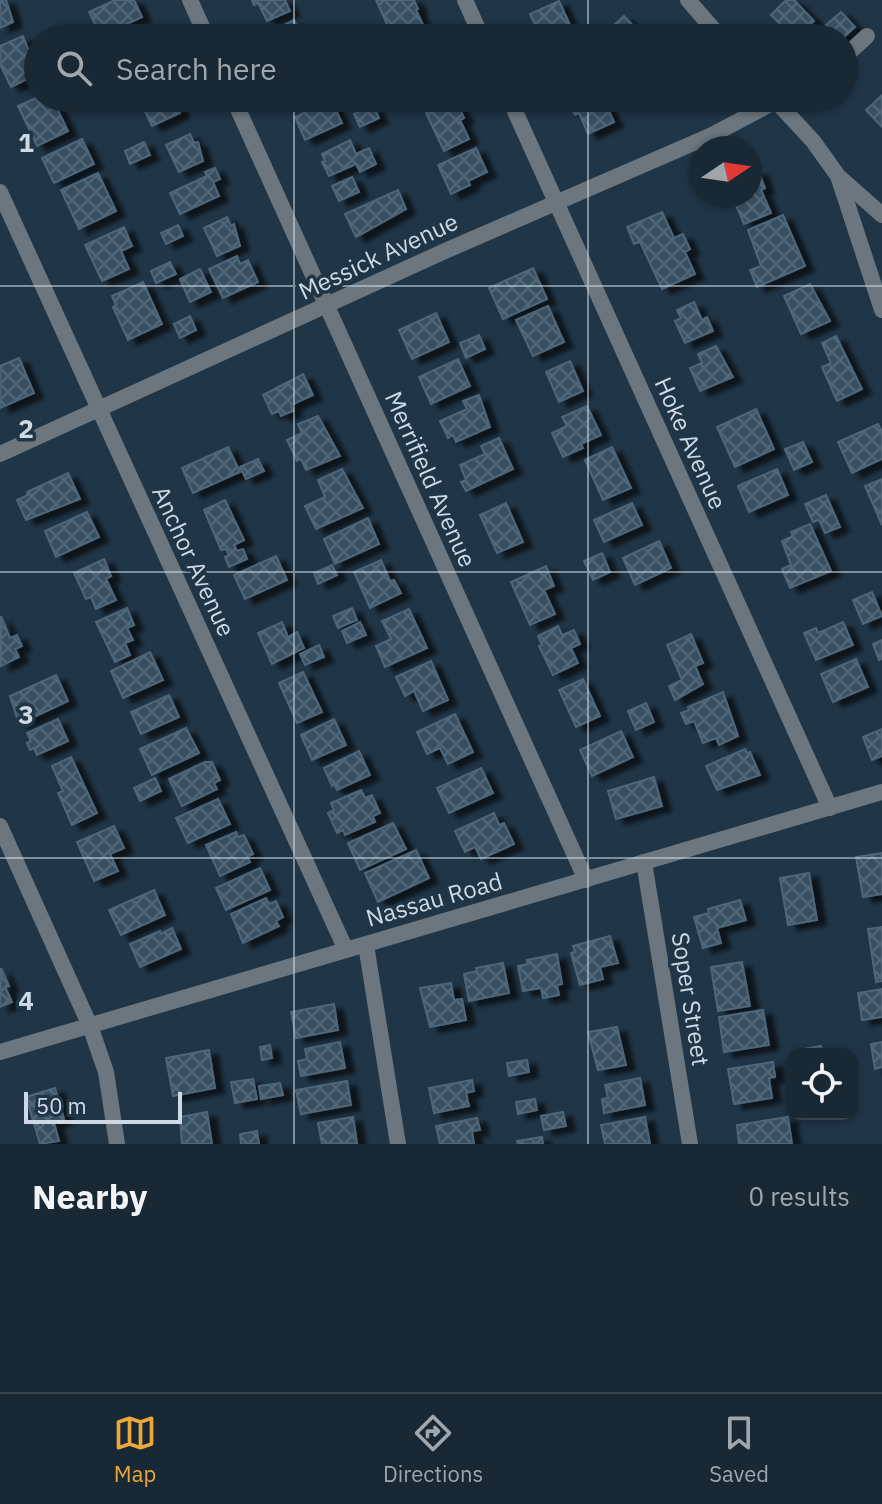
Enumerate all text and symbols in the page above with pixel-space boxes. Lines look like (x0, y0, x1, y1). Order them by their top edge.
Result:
search box (24, 24, 858, 112)
icon: search (52, 46, 96, 90)
text: Search here (116, 49, 277, 88)
text: 1 (18, 125, 34, 159)
north arrow (690, 136, 762, 208)
street label: Messick Avenue (293, 205, 463, 307)
street label: Hoke Avenue (648, 372, 734, 514)
street label: Merrifield Avenue (378, 386, 484, 572)
text: 2 (18, 411, 34, 445)
street label: Anchor Avenue (145, 480, 243, 642)
text: 3 (18, 697, 34, 731)
street label: Nassau Road (362, 864, 506, 934)
street label: Soper Street (665, 930, 717, 1068)
text: 4 (18, 983, 34, 1017)
map controls (786, 1048, 858, 1120)
button: locate (786, 1048, 858, 1120)
scale bar (24, 1088, 182, 1124)
text: 50 m (36, 1091, 87, 1120)
text: Nearby (32, 1174, 147, 1218)
text: 0 results (748, 1179, 850, 1213)
tab: Map (113, 1411, 157, 1488)
tab: Directions (383, 1411, 483, 1488)
tab: Saved (709, 1411, 769, 1488)

